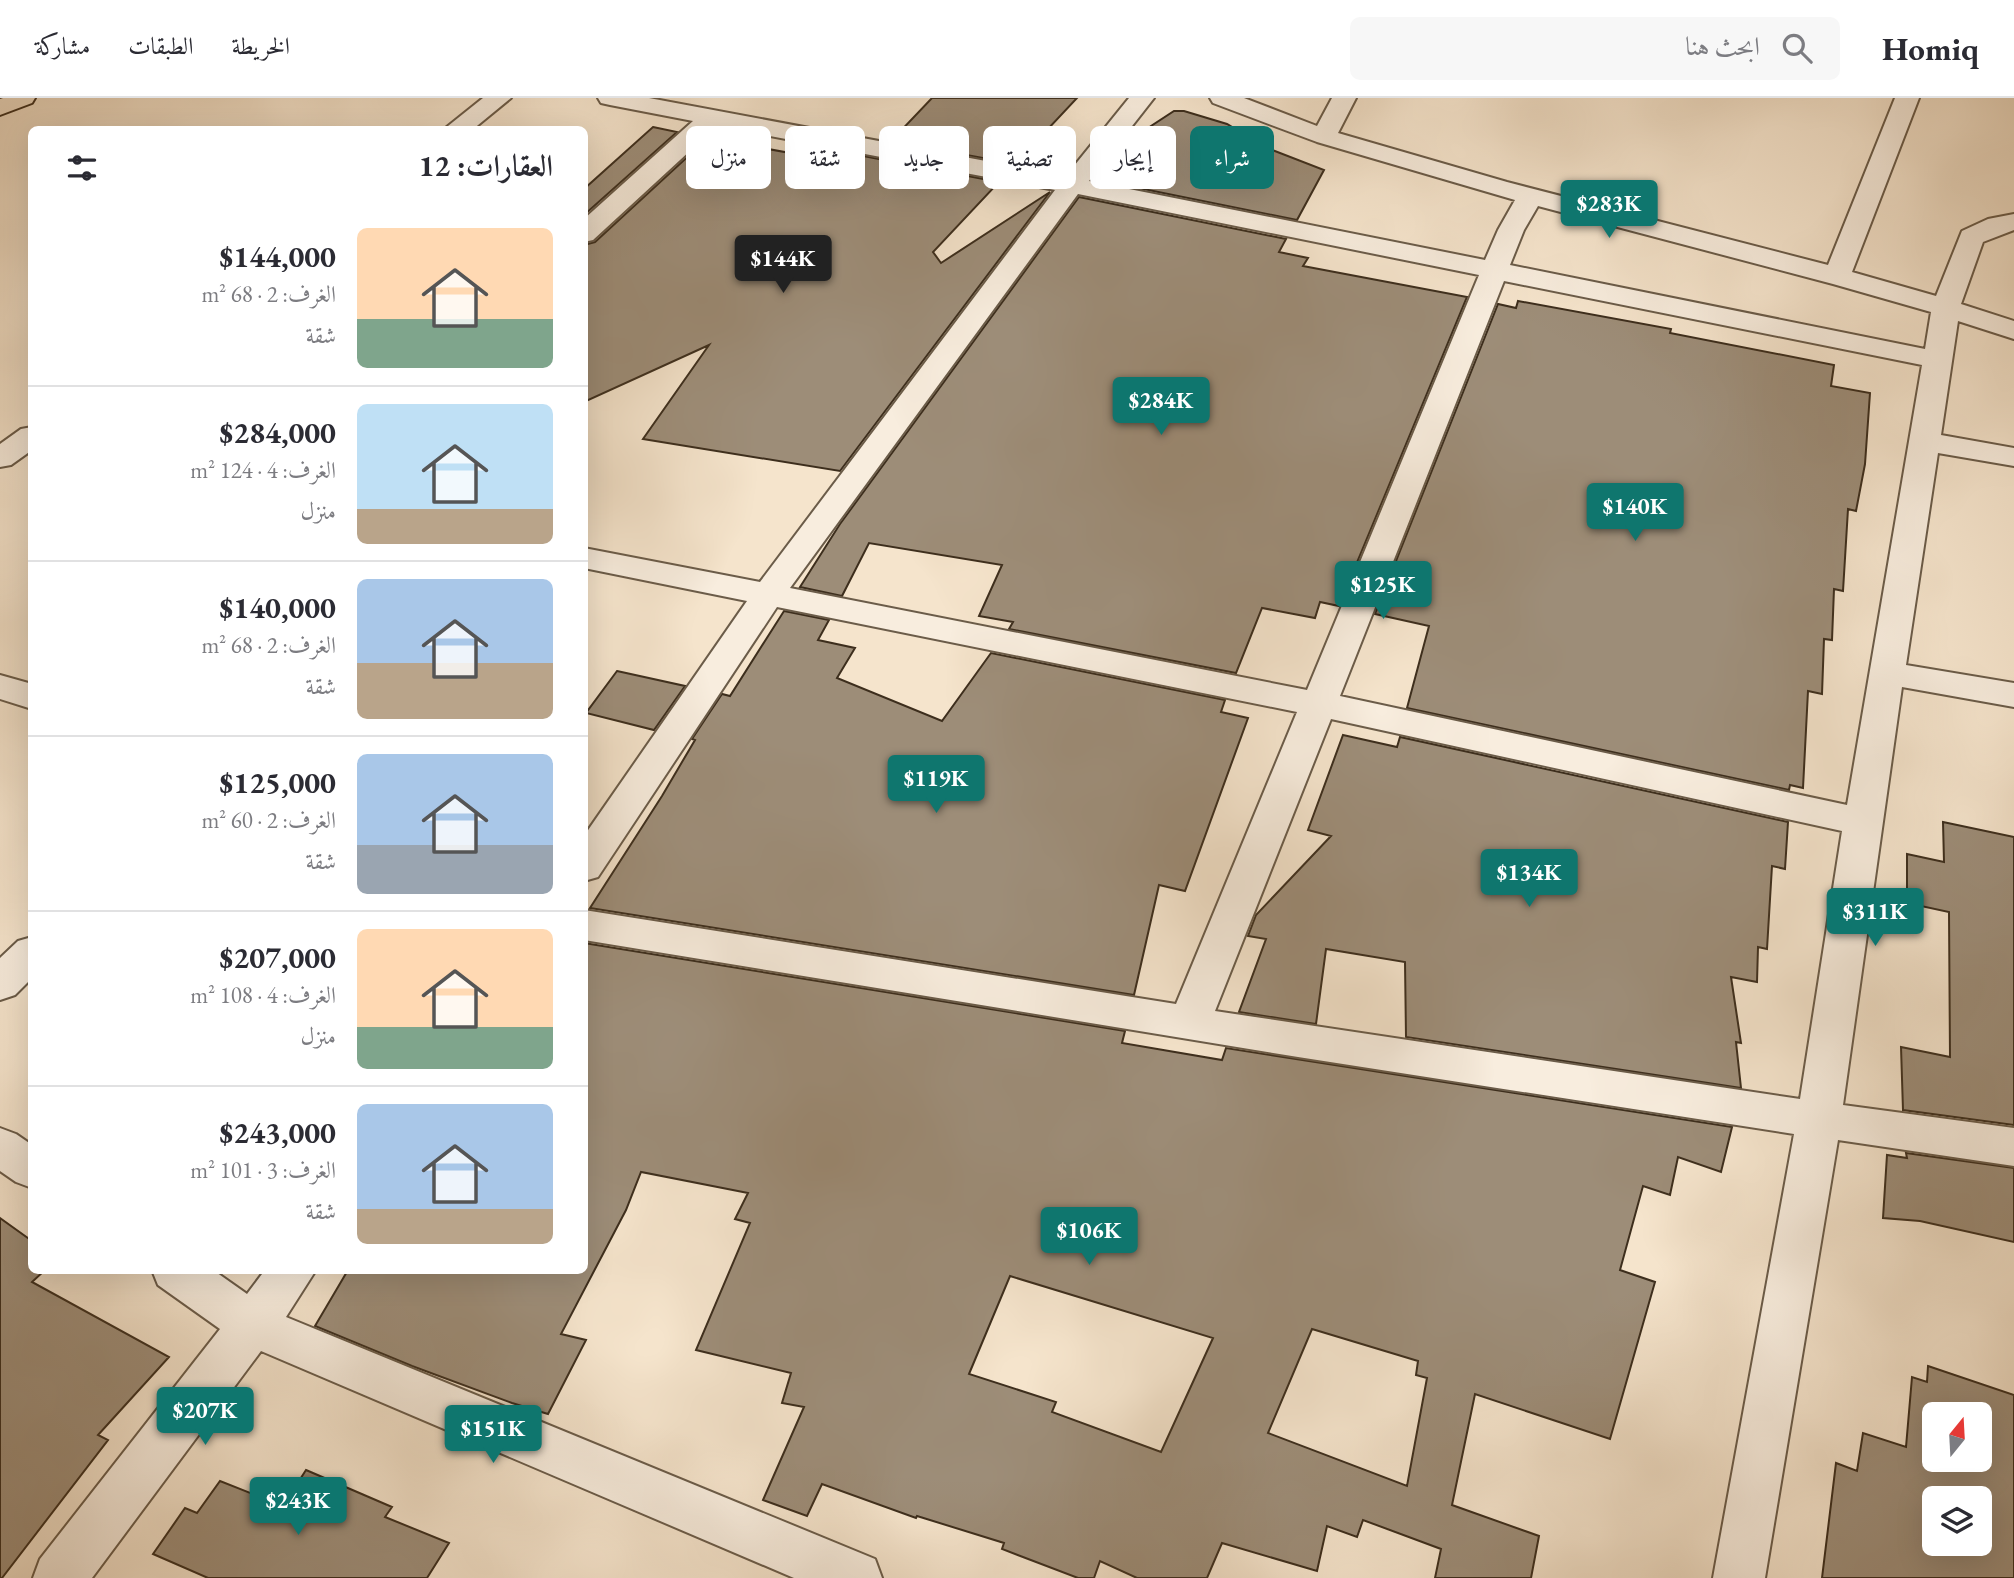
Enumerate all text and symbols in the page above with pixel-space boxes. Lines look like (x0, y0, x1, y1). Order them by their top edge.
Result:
search box (1350, 17, 1840, 80)
text: Homiq (1882, 27, 1979, 70)
text: ابحث هنا (1685, 29, 1760, 63)
icon: search (1778, 29, 1816, 67)
text: مشاركة (35, 30, 90, 61)
text: الطبقات (128, 30, 194, 61)
text: الخريطة (232, 30, 290, 61)
chip: منزل (686, 126, 771, 189)
chip: شقة (785, 126, 865, 189)
chip: جديد (879, 126, 969, 189)
chip: تصفية (983, 126, 1076, 189)
chip: إيجار (1090, 126, 1176, 189)
chip: شراء (1190, 126, 1274, 189)
text: العقارات: 12 (418, 146, 553, 185)
icon: filters (63, 149, 101, 187)
pin: $283K (1560, 180, 1658, 240)
text: $283K (1577, 188, 1641, 218)
pin: $144K (734, 236, 832, 295)
text: $144,000 (220, 237, 336, 276)
text: $144K (751, 243, 815, 273)
icon: home (413, 256, 497, 340)
text: الغرف: 2 · 68 m² (201, 279, 336, 309)
text: شقة (306, 320, 336, 350)
pin: $284K (1112, 378, 1210, 437)
text: $284K (1129, 385, 1193, 415)
text: $284,000 (220, 413, 336, 452)
icon: home (413, 432, 497, 516)
text: الغرف: 4 · 124 m² (190, 455, 336, 485)
pin: $140K (1586, 484, 1684, 543)
text: $140K (1603, 491, 1667, 521)
text: منزل (301, 496, 336, 526)
pin: $125K (1334, 561, 1432, 621)
text: $125K (1351, 569, 1415, 599)
text: $140,000 (220, 588, 336, 627)
icon: home (413, 607, 497, 691)
text: الغرف: 2 · 68 m² (201, 630, 336, 660)
text: شقة (306, 671, 336, 701)
pin: $119K (887, 756, 985, 815)
text: $125,000 (220, 763, 336, 802)
text: $119K (904, 763, 968, 793)
icon: home (413, 782, 497, 866)
text: الغرف: 2 · 60 m² (201, 805, 336, 835)
text: شقة (306, 846, 336, 876)
pin: $134K (1480, 850, 1578, 909)
text: $134K (1497, 857, 1561, 887)
pin: $311K (1826, 888, 1924, 948)
text: $311K (1843, 896, 1907, 926)
text: $207,000 (220, 938, 336, 977)
icon: home (413, 957, 497, 1041)
text: الغرف: 4 · 108 m² (190, 980, 336, 1010)
text: منزل (301, 1021, 336, 1051)
text: $243,000 (220, 1113, 336, 1152)
icon: home (413, 1132, 497, 1216)
text: الغرف: 3 · 101 m² (190, 1155, 336, 1185)
text: شقة (306, 1196, 336, 1226)
pin: $106K (1040, 1208, 1138, 1267)
text: $106K (1057, 1215, 1121, 1245)
pin: $207K (156, 1388, 254, 1447)
text: $207K (173, 1395, 237, 1425)
north arrow (1922, 1402, 1992, 1472)
map controls (1922, 1402, 1992, 1556)
pin: $151K (444, 1406, 542, 1465)
text: $151K (461, 1413, 525, 1443)
pin: $243K (249, 1478, 347, 1537)
text: $243K (266, 1485, 330, 1515)
button: layers (1922, 1486, 1992, 1556)

